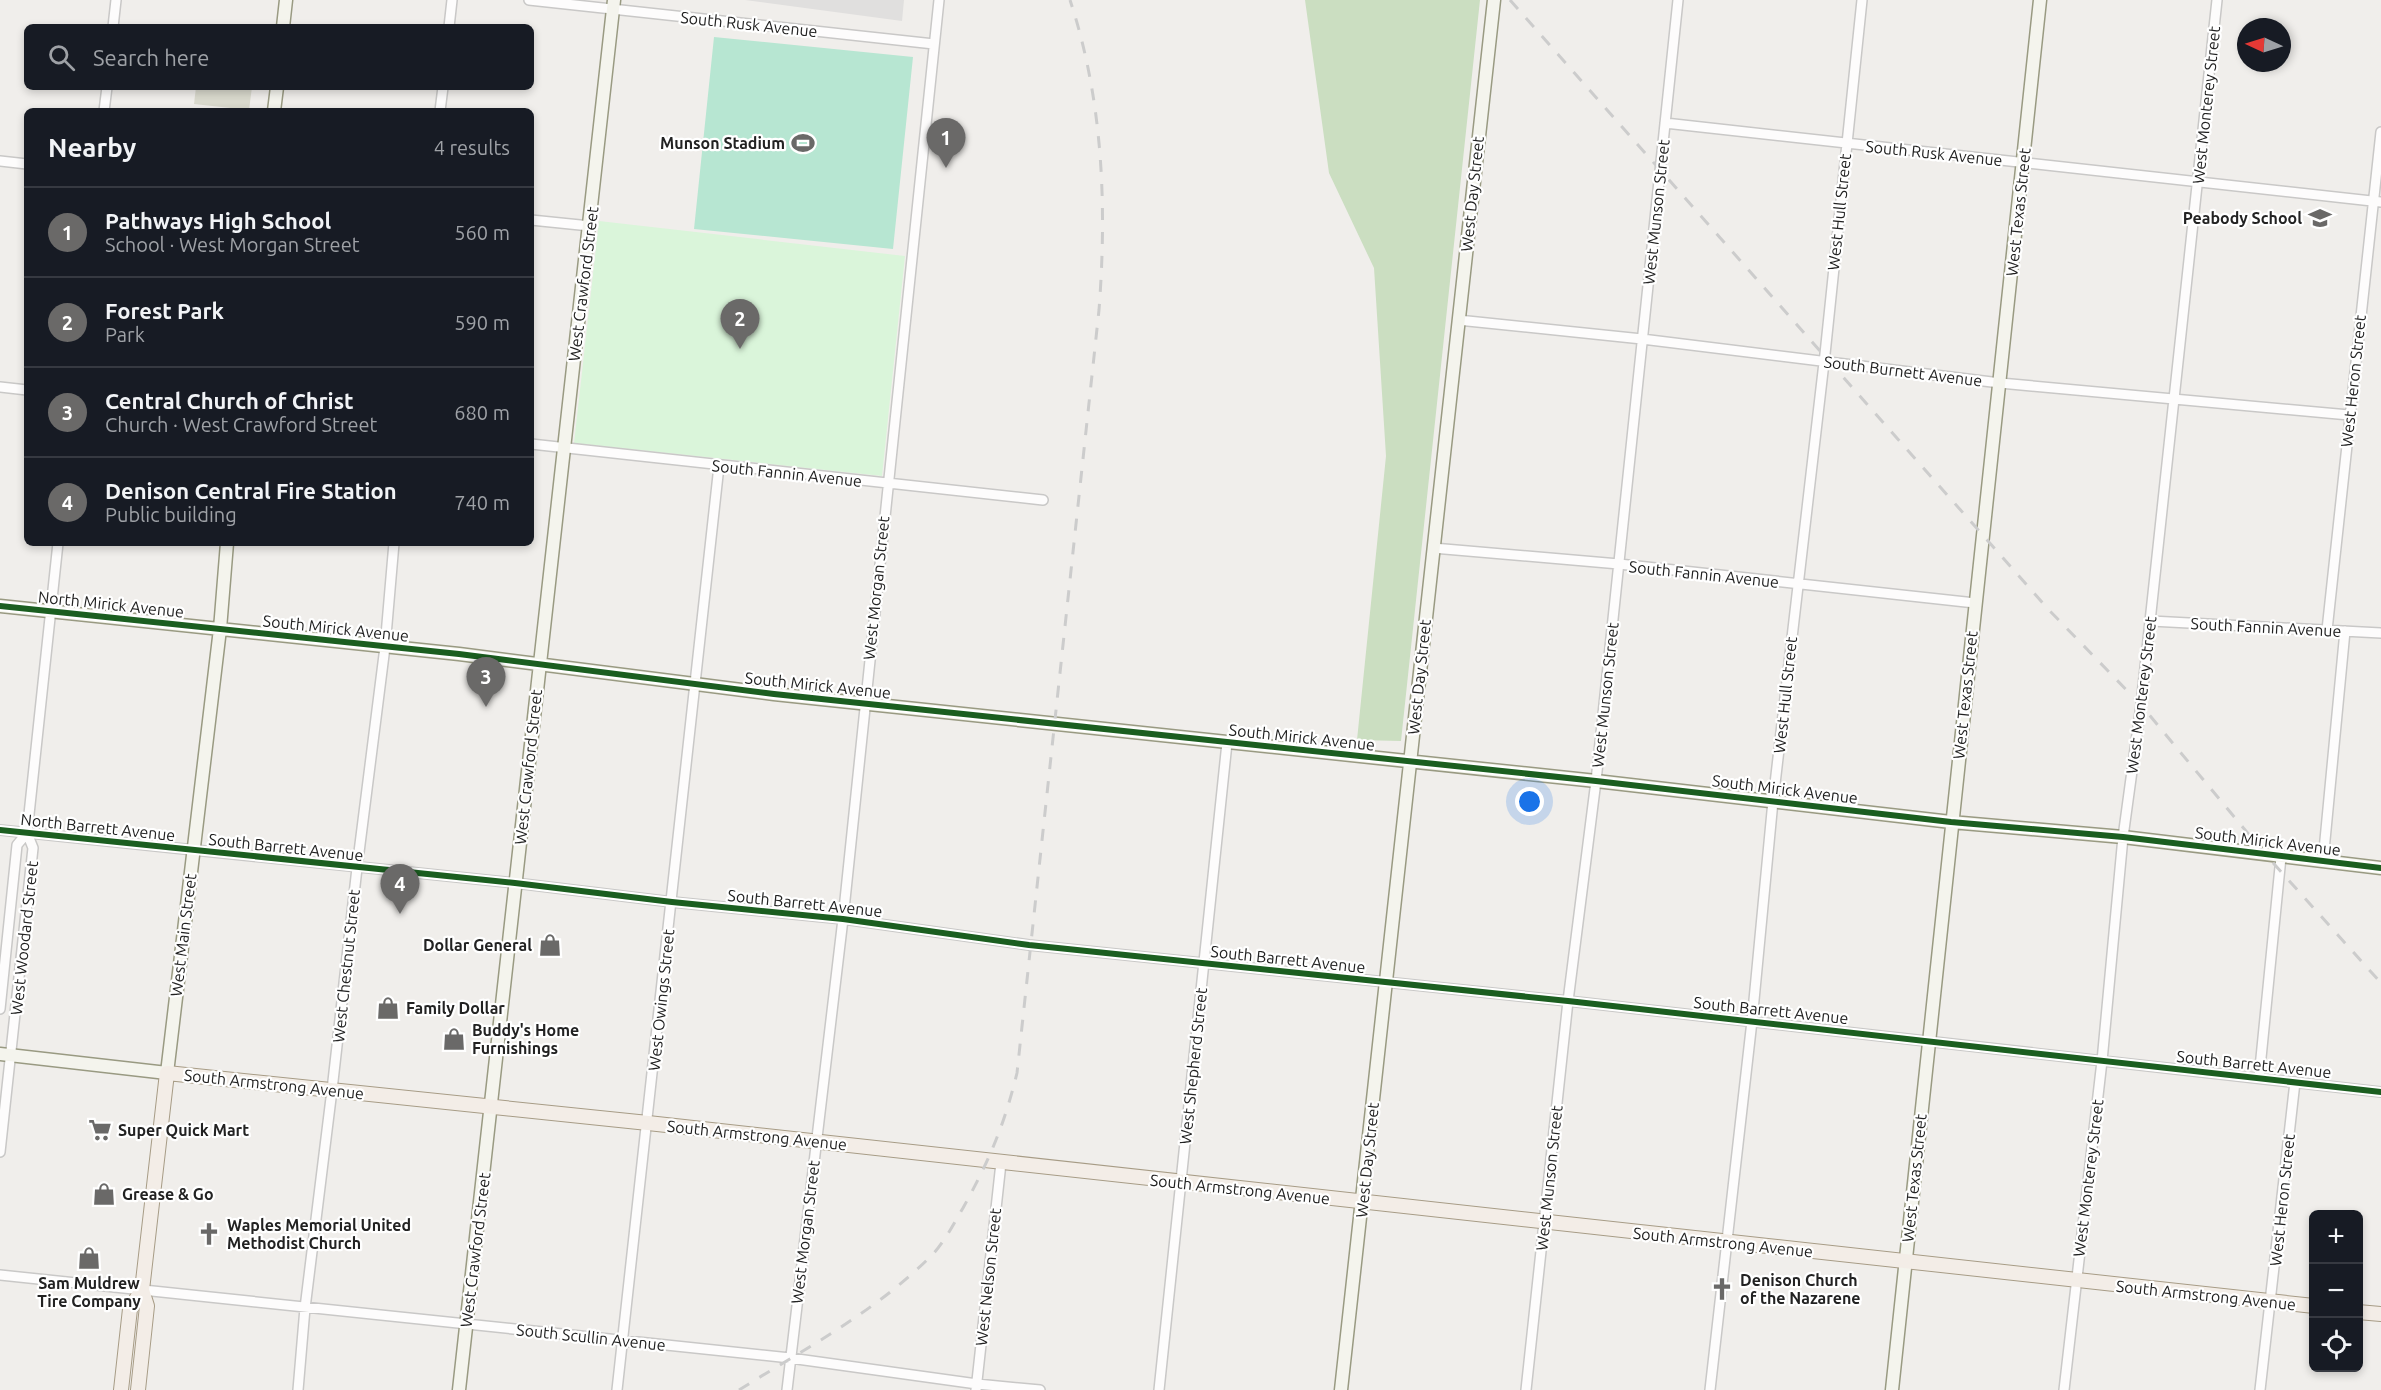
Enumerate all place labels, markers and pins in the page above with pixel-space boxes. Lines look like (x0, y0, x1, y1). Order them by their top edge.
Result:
pin: 1 (926, 118, 966, 168)
sports icon: Munson Stadium (790, 130, 816, 156)
place label: Munson Stadium (660, 134, 785, 152)
school or university icon: Peabody School (2307, 205, 2333, 231)
place label: Peabody School (2183, 209, 2302, 227)
pin: 2 (720, 300, 760, 349)
pin: 3 (466, 658, 506, 707)
pin: 4 (380, 864, 420, 914)
shop icon: Dollar General (537, 932, 563, 958)
place label: Dollar General (423, 936, 532, 954)
shop icon: Family Dollar (375, 995, 401, 1021)
place label: Family Dollar (406, 999, 505, 1017)
place label: Buddy's Home Furnishings (472, 1021, 579, 1057)
shop icon: Buddy's Home Furnishings (441, 1026, 467, 1052)
supermarket icon: Super Quick Mart (87, 1117, 113, 1143)
place label: Super Quick Mart (118, 1121, 249, 1139)
shop icon: Grease & Go (91, 1181, 117, 1207)
place label: Grease & Go (122, 1185, 214, 1203)
place label: Waples Memorial United Methodist Church (227, 1216, 411, 1252)
church icon: Waples Memorial United Methodist Church (196, 1221, 222, 1247)
shop icon: Sam Muldrew Tire Company (76, 1245, 102, 1271)
place label: Denison Church of the Nazarene (1740, 1271, 1861, 1307)
place label: Sam Muldrew Tire Company (37, 1274, 141, 1310)
church icon: Denison Church of the Nazarene (1709, 1276, 1735, 1302)

